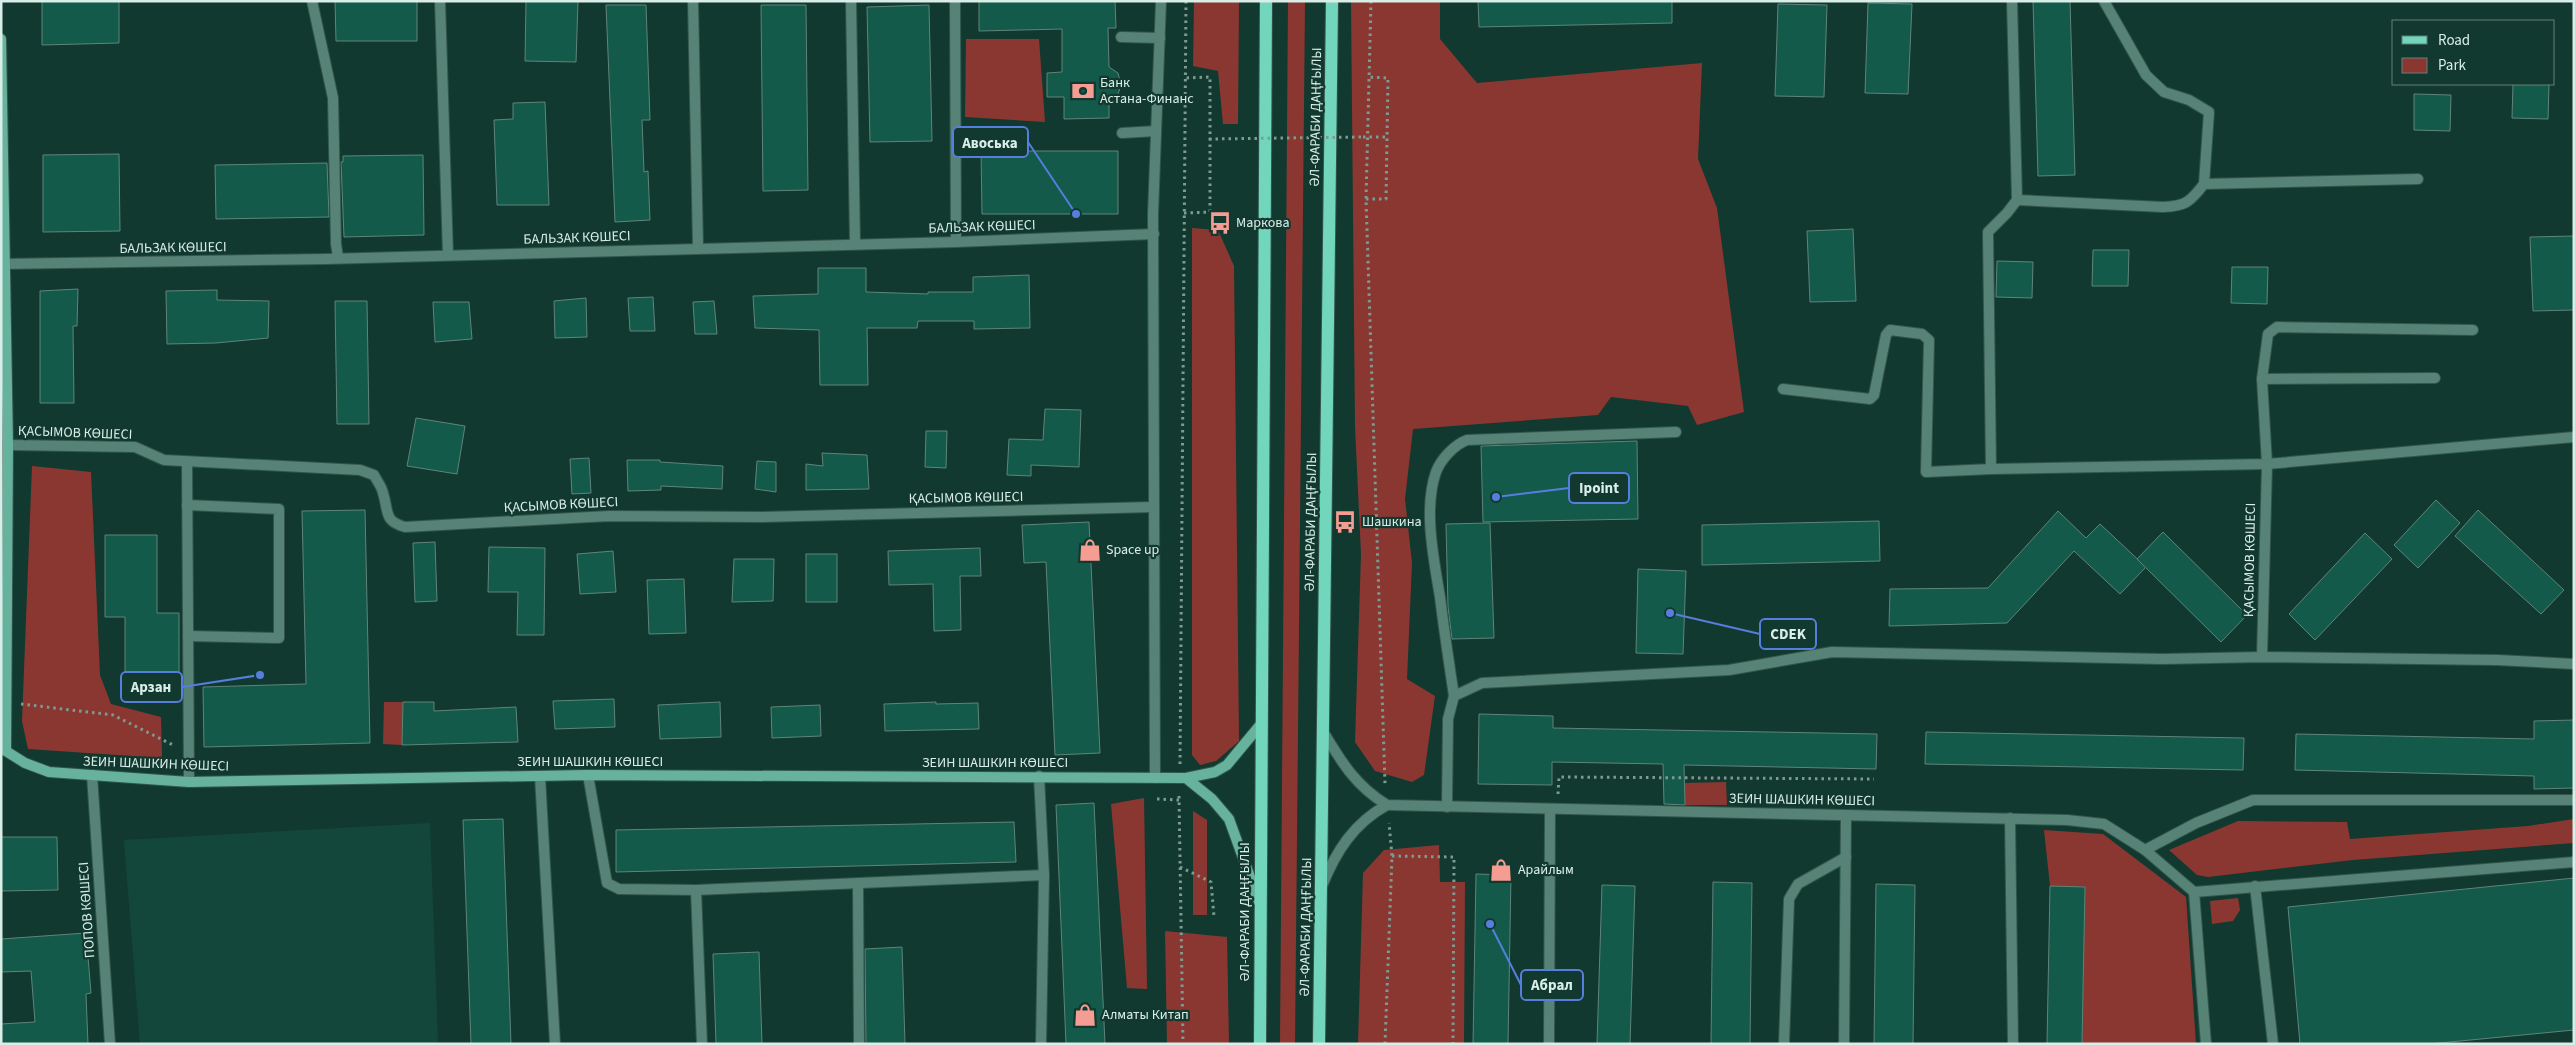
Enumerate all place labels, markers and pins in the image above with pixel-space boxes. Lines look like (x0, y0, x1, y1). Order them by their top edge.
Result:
place label: Банк Астана-Финанс (1100, 73, 1194, 109)
bank icon: Банк Астана-Финанс (1070, 78, 1096, 104)
callout: Авоська (953, 127, 1028, 157)
bus stop icon: Маркова (1207, 210, 1233, 236)
place label: Маркова (1236, 213, 1289, 233)
callout: Ipoint (1569, 473, 1629, 503)
bus stop icon: Шашкина (1332, 509, 1358, 535)
place label: Шашкина (1362, 512, 1422, 532)
shop icon: Space up (1077, 537, 1103, 563)
place label: Space up (1106, 540, 1160, 560)
callout: CDEK (1760, 619, 1816, 649)
callout: Арзан (121, 672, 182, 702)
shop icon: Арайлым (1488, 857, 1514, 883)
place label: Арайлым (1518, 860, 1574, 880)
callout: Абрал (1521, 970, 1583, 1000)
shop icon: Алматы Китап (1072, 1002, 1098, 1028)
place label: Алматы Китап (1102, 1005, 1189, 1025)

